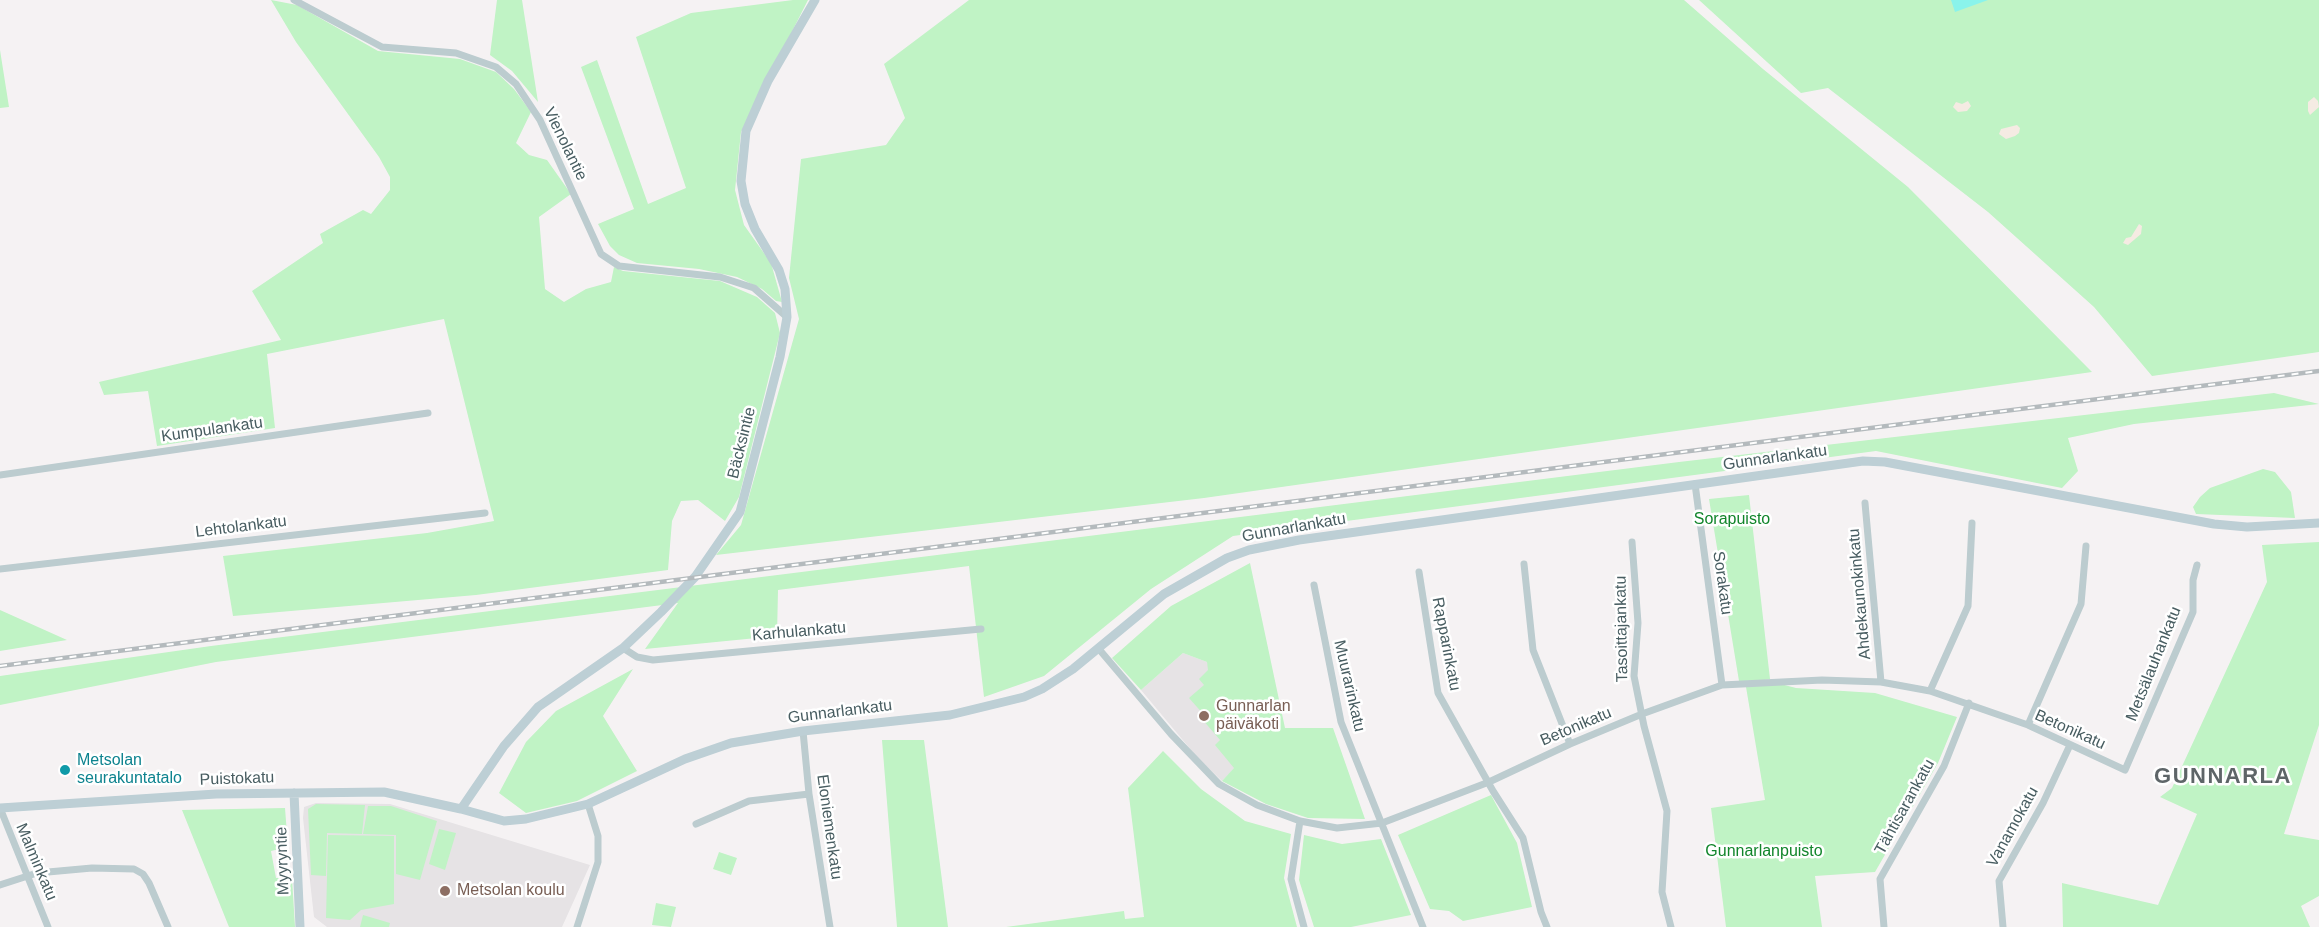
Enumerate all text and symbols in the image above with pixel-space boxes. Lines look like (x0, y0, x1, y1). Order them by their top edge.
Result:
street label: Vienolantie (539, 104, 591, 184)
street label: Bäcksintie (724, 405, 760, 481)
street label: Kumpulankatu (160, 413, 264, 447)
street label: Gunnarlankatu (1722, 441, 1828, 475)
street label: Gunnarlankatu (1241, 509, 1347, 547)
park label: Sorapuisto (1694, 510, 1770, 530)
street label: Lehtolankatu (194, 512, 288, 542)
street label: Ahdekaunokinkatu (1845, 528, 1875, 660)
street label: Sorakatu (1708, 550, 1736, 616)
street label: Tasoittajankatu (1611, 575, 1633, 683)
street label: Rapparinkatu (1427, 595, 1465, 693)
street label: Metsälauhankatu (2122, 604, 2186, 724)
street label: Karhulankatu (751, 618, 847, 646)
street label: Muurarinkatu (1329, 638, 1369, 734)
street label: Gunnarlankatu (787, 696, 893, 728)
place label: Gunnarlan päiväkoti (1216, 697, 1291, 735)
street label: Betonikatu (1537, 703, 1615, 751)
street label: Betonikatu (2032, 706, 2108, 754)
marker: Gunnarlan päiväkoti (1197, 709, 1211, 723)
place label: Metsolan seurakuntatalo (77, 751, 182, 789)
street label: Tähtisarankatu (1871, 756, 1939, 858)
marker: Metsolan seurakuntatalo (58, 763, 72, 777)
district label: GUNNARLA (2154, 764, 2292, 790)
street label: Puistokatu (199, 768, 275, 790)
street label: Eloniemenkatu (812, 773, 846, 881)
street label: Vanamokatu (1983, 784, 2043, 870)
street label: Malminkatu (11, 821, 61, 903)
street label: Myyryntie (272, 826, 294, 896)
park label: Gunnarlanpuisto (1705, 842, 1823, 862)
place label: Metsolan koulu (457, 881, 565, 901)
marker: Metsolan koulu (438, 884, 452, 898)

